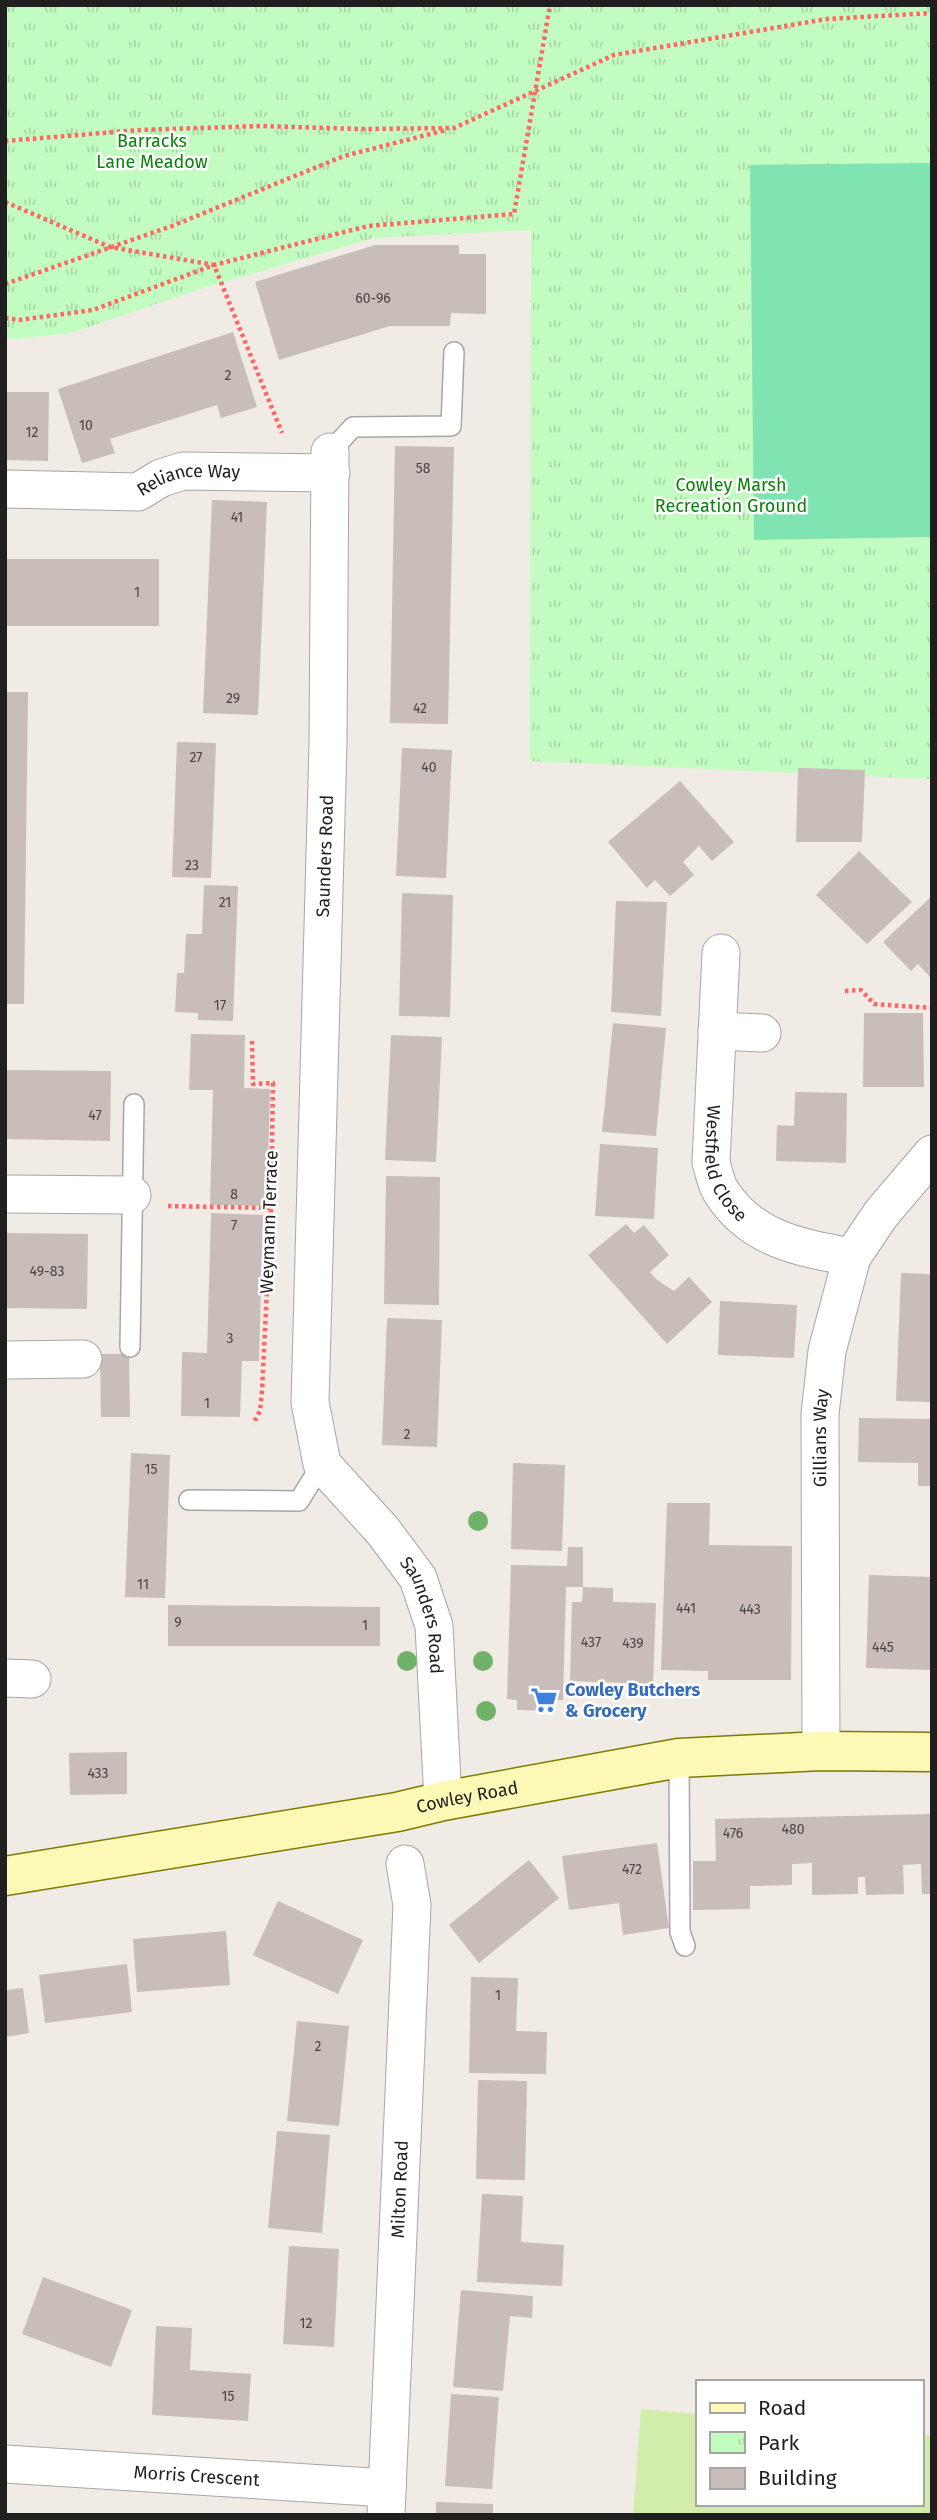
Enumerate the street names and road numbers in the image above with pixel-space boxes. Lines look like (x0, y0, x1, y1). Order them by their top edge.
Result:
street label: Reliance Way (133, 460, 241, 501)
street label: Saunders Road (312, 794, 338, 918)
street label: Westfield Close (700, 1104, 751, 1227)
street label: Weymann Terrace (256, 1150, 282, 1294)
street label: Gillians Way (809, 1388, 834, 1487)
street label: Saunders Road (395, 1552, 447, 1675)
street label: Cowley Road (414, 1777, 520, 1818)
street label: Milton Road (387, 2140, 413, 2239)
street label: Morris Crescent (133, 2461, 261, 2491)

